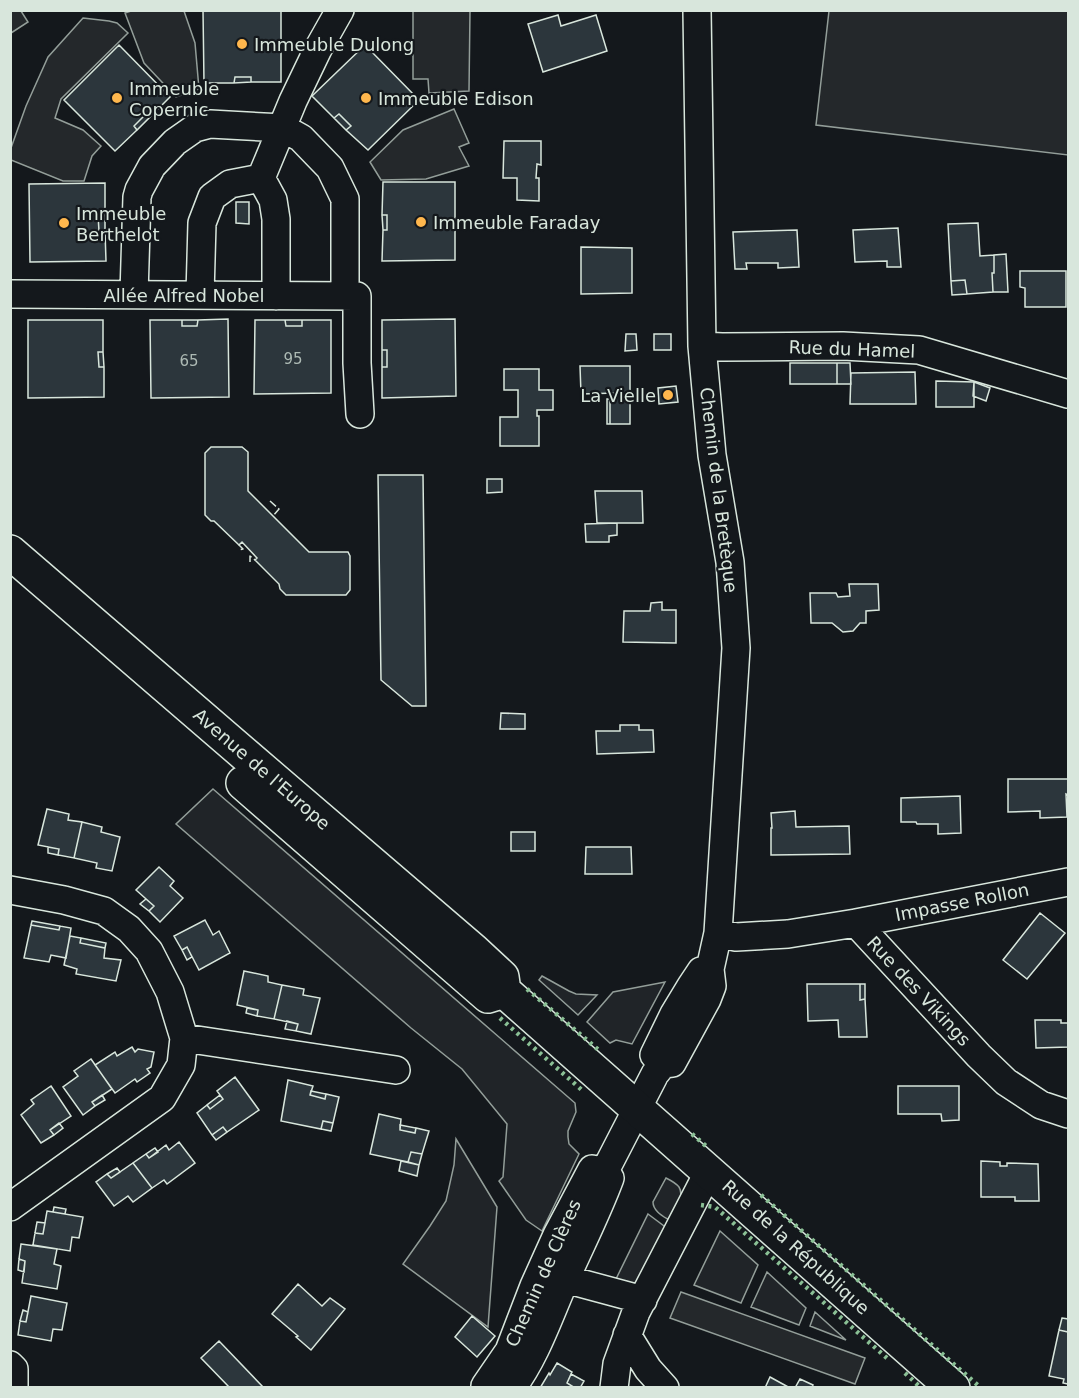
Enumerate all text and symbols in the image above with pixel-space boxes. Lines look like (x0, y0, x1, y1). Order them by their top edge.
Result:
place label: Immeuble Dulong (254, 34, 414, 55)
marker: Immeuble Dulong (235, 37, 249, 51)
place label: Immeuble Copernic (129, 78, 219, 120)
place label: Immeuble Edison (378, 88, 534, 109)
marker: Immeuble Copernic (110, 91, 124, 105)
marker: Immeuble Edison (359, 91, 373, 105)
place label: Immeuble Berthelot (76, 203, 166, 245)
place label: Immeuble Faraday (433, 212, 601, 233)
marker: Immeuble Faraday (414, 215, 428, 229)
marker: Immeuble Berthelot (57, 216, 71, 230)
street label: Allée Alfred Nobel (103, 285, 265, 306)
street label: Rue du Hamel (788, 336, 916, 362)
house number: 95 (283, 350, 303, 368)
house number: 65 (179, 352, 199, 370)
place label: La Vielle (580, 385, 656, 406)
street label: Chemin de la Bretèque (696, 386, 742, 594)
marker: La Vielle (661, 388, 675, 402)
street label: Avenue de l'Europe (189, 704, 335, 834)
street label: Impasse Rollon (893, 879, 1031, 925)
street label: Rue des Vikings (863, 932, 975, 1050)
street label: Rue de la République (718, 1175, 874, 1319)
street label: Chemin de Clères (501, 1196, 585, 1350)

